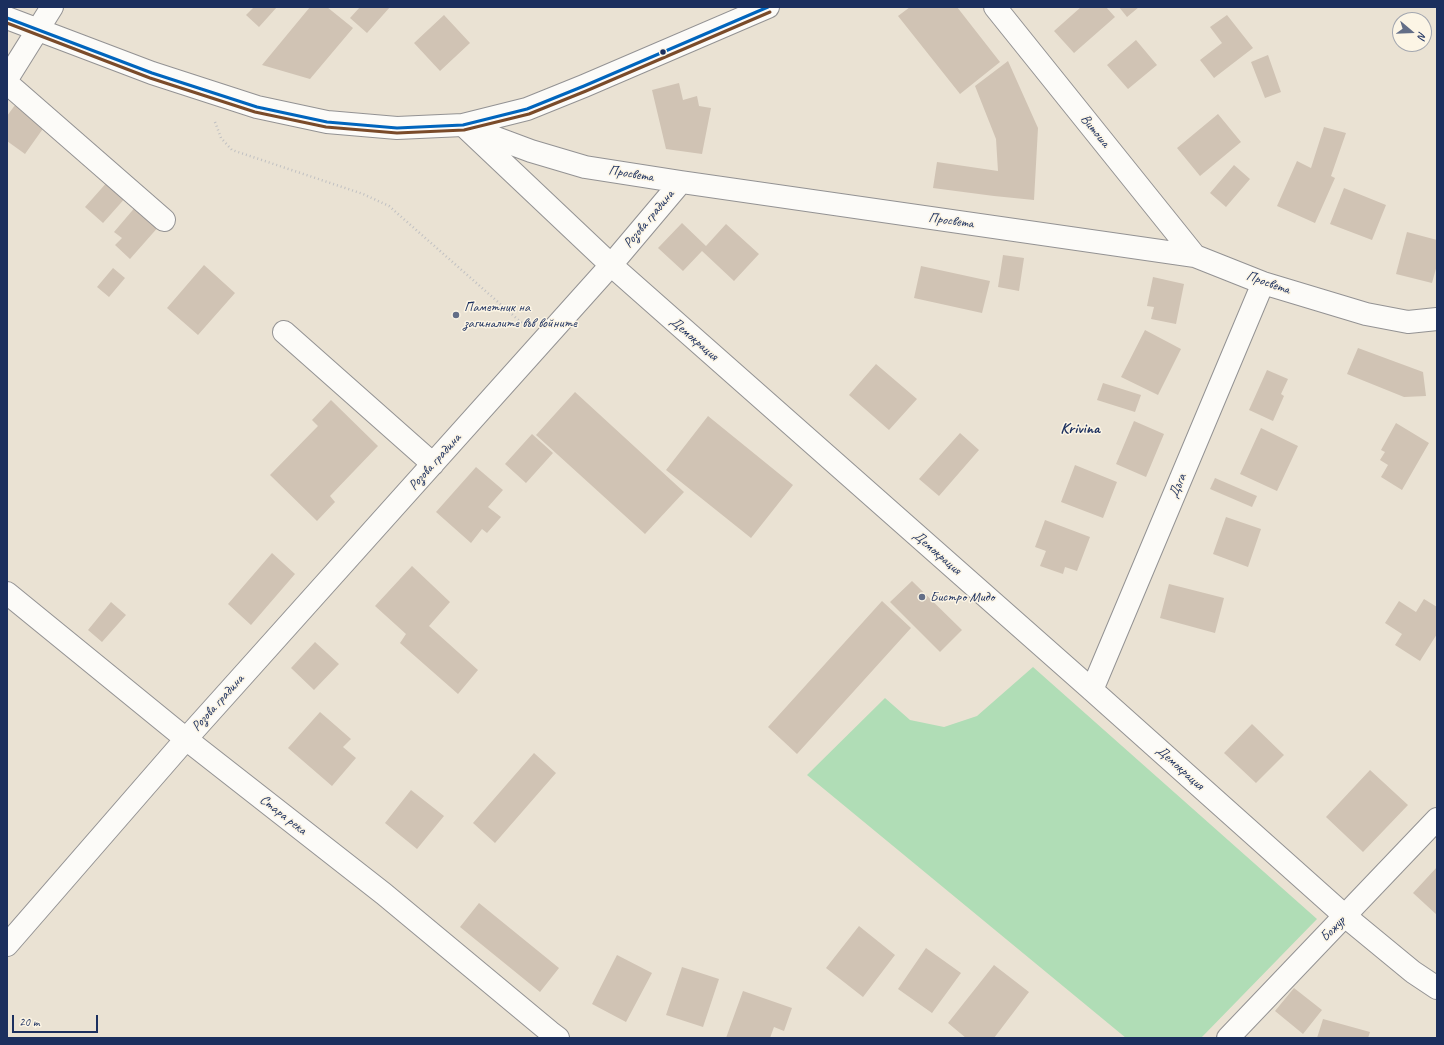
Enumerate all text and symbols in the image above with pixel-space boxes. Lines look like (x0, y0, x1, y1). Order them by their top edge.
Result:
north arrow (1392, 12, 1432, 52)
text: N (1415, 30, 1430, 41)
unlabelled marker (658, 47, 668, 57)
street label: Витоша (1077, 111, 1113, 151)
street label: Просвета (607, 162, 655, 186)
street label: Розова градина (620, 187, 678, 251)
street label: Просвета (927, 210, 975, 232)
street label: Просвета (1244, 268, 1292, 298)
place label: Паметник на загиналите във войните (464, 299, 577, 332)
marker: Паметник на загиналите във войните (451, 310, 461, 320)
street label: Демокрация (666, 314, 722, 364)
district label: Krivina (1060, 419, 1100, 439)
street label: Розова градина (405, 430, 465, 494)
street label: Дъга (1165, 471, 1191, 501)
street label: Демокрация (909, 528, 965, 578)
place label: Бистро Мидо (930, 589, 994, 605)
marker: Бистро Мидо (917, 592, 927, 602)
street label: Розова градина (188, 671, 248, 735)
street label: Демокрация (1153, 742, 1207, 794)
street label: Стара река (256, 791, 310, 839)
street label: Божур (1317, 913, 1349, 945)
scale bar (14, 1007, 100, 1033)
text: 20 m (19, 1014, 39, 1030)

